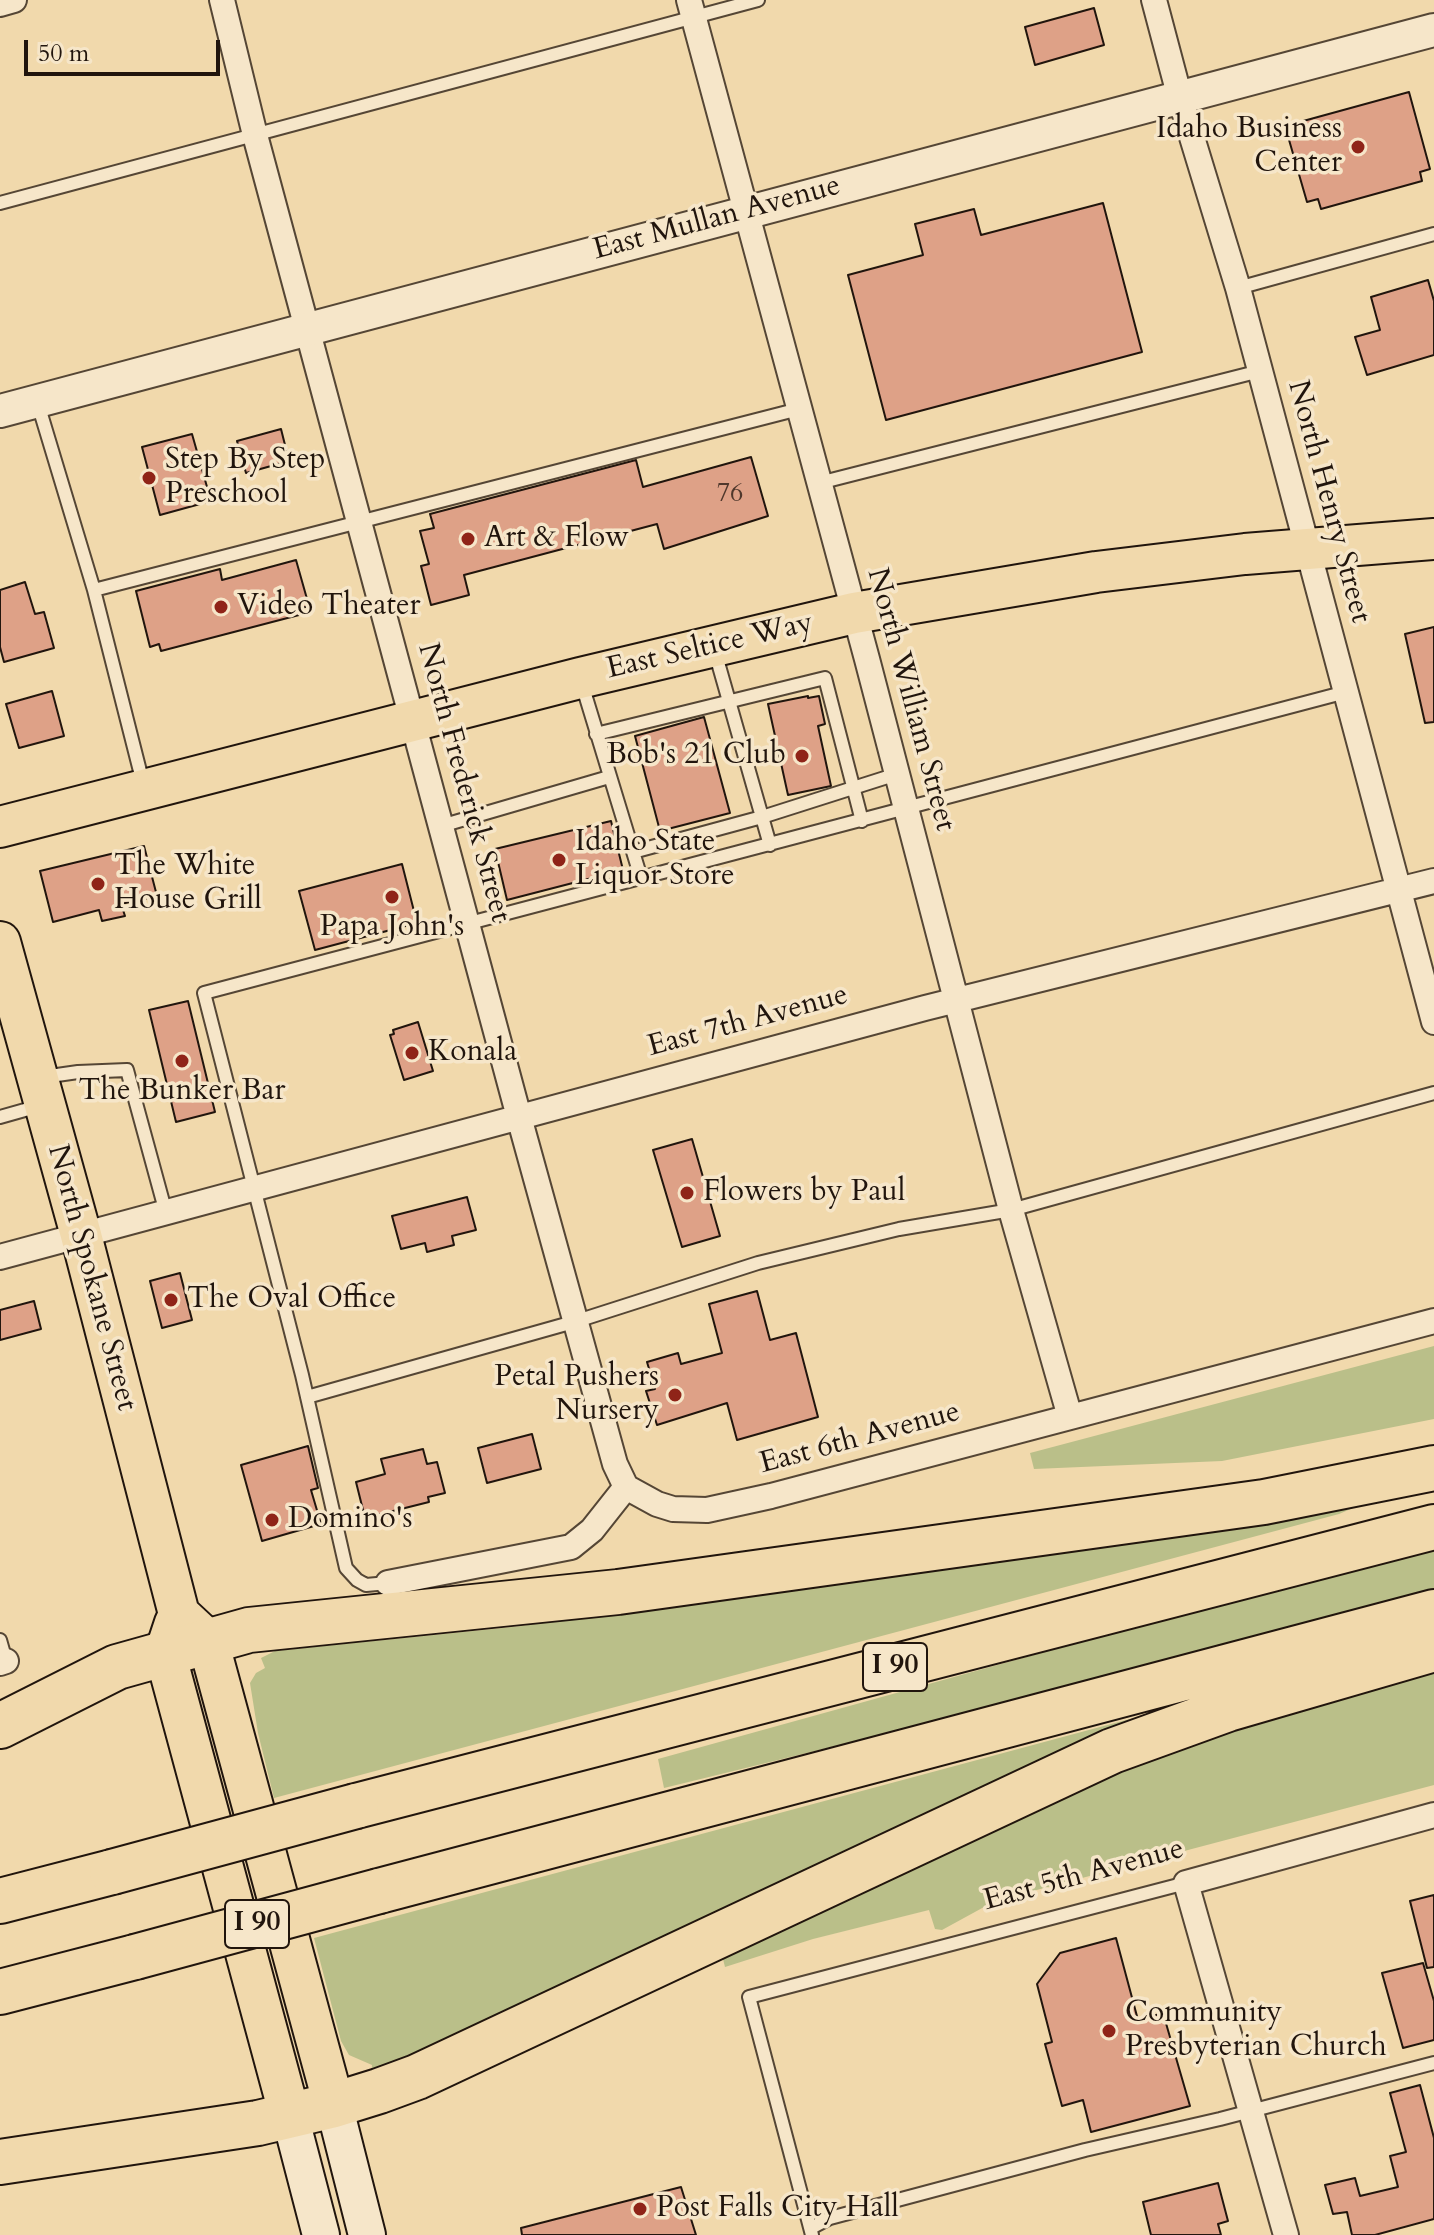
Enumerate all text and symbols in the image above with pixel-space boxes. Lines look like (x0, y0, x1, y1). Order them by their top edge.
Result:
scale bar (28, 24, 224, 74)
text: 50 m (38, 37, 89, 70)
place label: Idaho Business Center (1156, 112, 1342, 182)
marker: Idaho Business Center (1349, 138, 1367, 156)
street label: East Mullan Avenue (589, 169, 845, 269)
street label: North Henry Street (1278, 377, 1378, 627)
place label: Step By Step Preschool (165, 443, 326, 514)
marker: Step By Step Preschool (140, 469, 158, 487)
house number: 76 (717, 479, 743, 511)
place label: Art & Flow (484, 521, 629, 557)
marker: Art & Flow (459, 530, 477, 548)
street label: North William Street (858, 565, 962, 835)
place label: Video Theater (237, 589, 420, 625)
marker: Video Theater (212, 598, 230, 616)
street label: East Seltice Way (603, 606, 817, 688)
street label: North Frederick Street (408, 640, 518, 926)
place label: Bob's 21 Club (606, 738, 786, 774)
marker: Bob's 21 Club (793, 747, 811, 765)
place label: Idaho State Liquor Store (575, 825, 735, 896)
place label: The White House Grill (114, 849, 262, 920)
marker: Idaho State Liquor Store (550, 851, 568, 869)
marker: The White House Grill (89, 875, 107, 893)
marker: Papa John's (383, 888, 401, 906)
place label: Papa John's (320, 910, 464, 946)
street label: East 7th Avenue (644, 978, 852, 1066)
place label: Konala (428, 1035, 517, 1071)
marker: Konala (403, 1044, 421, 1062)
marker: The Bunker Bar (173, 1052, 191, 1070)
place label: The Bunker Bar (78, 1074, 286, 1110)
street label: North Spokane Street (38, 1141, 144, 1415)
place label: Flowers by Paul (703, 1175, 905, 1211)
marker: Flowers by Paul (678, 1184, 696, 1202)
place label: The Oval Office (187, 1282, 396, 1318)
marker: The Oval Office (162, 1291, 180, 1309)
place label: Petal Pushers Nursery (494, 1360, 659, 1430)
marker: Petal Pushers Nursery (666, 1386, 684, 1404)
street label: East 6th Avenue (756, 1395, 964, 1483)
place label: Domino's (288, 1502, 413, 1538)
marker: Domino's (263, 1511, 281, 1529)
road number: I 90 (863, 1643, 927, 1691)
street label: East 5th Avenue (980, 1832, 1188, 1920)
road number: I 90 (225, 1900, 289, 1948)
place label: Community Presbyterian Church (1125, 1996, 1387, 2066)
marker: Community Presbyterian Church (1100, 2022, 1118, 2040)
place label: Post Falls City Hall (656, 2191, 899, 2227)
marker: Post Falls City Hall (631, 2200, 649, 2218)

